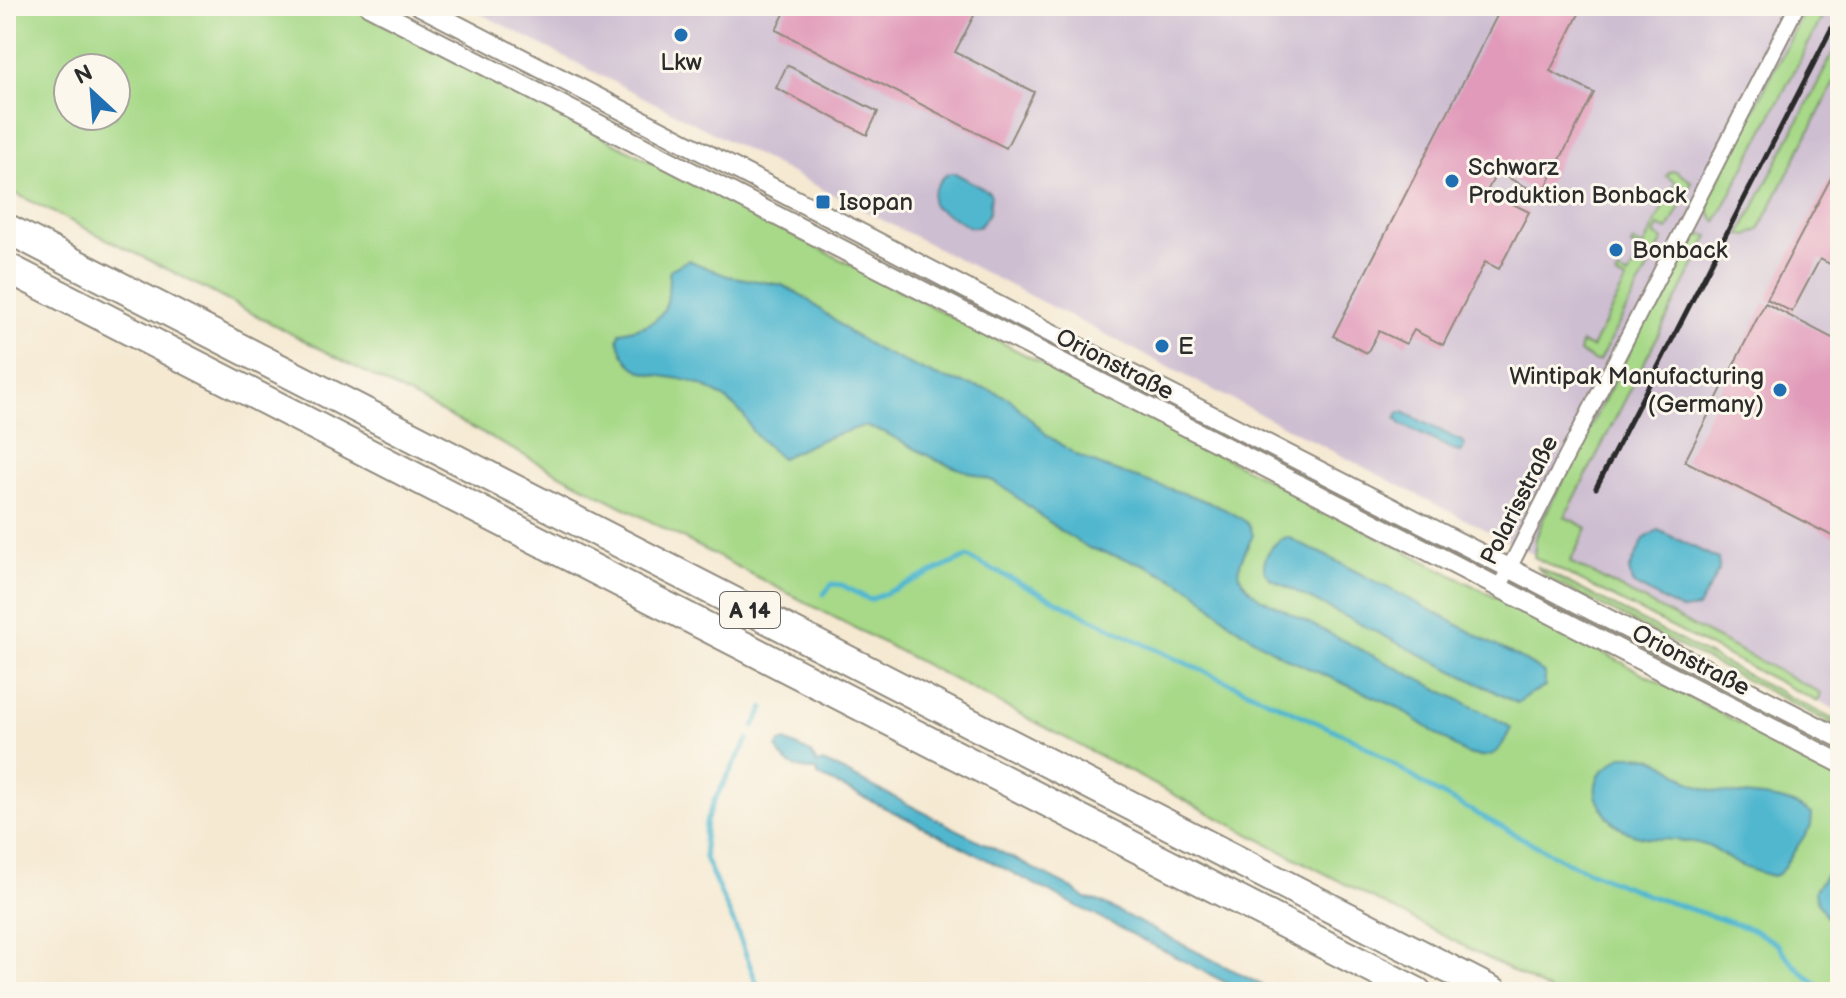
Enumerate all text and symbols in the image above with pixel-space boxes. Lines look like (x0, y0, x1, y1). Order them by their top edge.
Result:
marker: Lkw (672, 26, 690, 44)
place label: Lkw (660, 48, 702, 77)
north arrow (52, 52, 132, 132)
text: N (71, 60, 97, 91)
place label: Schwarz Produktion Bonback (1468, 153, 1687, 210)
marker: Schwarz Produktion Bonback (1443, 172, 1461, 190)
place label: Isopan (839, 188, 913, 217)
marker: Isopan (814, 193, 832, 211)
place label: Bonback (1632, 236, 1728, 265)
marker: Bonback (1607, 241, 1625, 259)
street label: Orionstraße (1051, 322, 1179, 407)
place label: E (1178, 332, 1194, 361)
marker: E (1153, 337, 1171, 355)
place label: Wintipak Manufacturing (Germany) (1509, 362, 1764, 419)
marker: Wintipak Manufacturing (Germany) (1771, 381, 1789, 399)
street label: Polarisstraße (1474, 431, 1564, 570)
road number: A 14 (720, 592, 780, 628)
street label: Orionstraße (1627, 618, 1755, 703)

